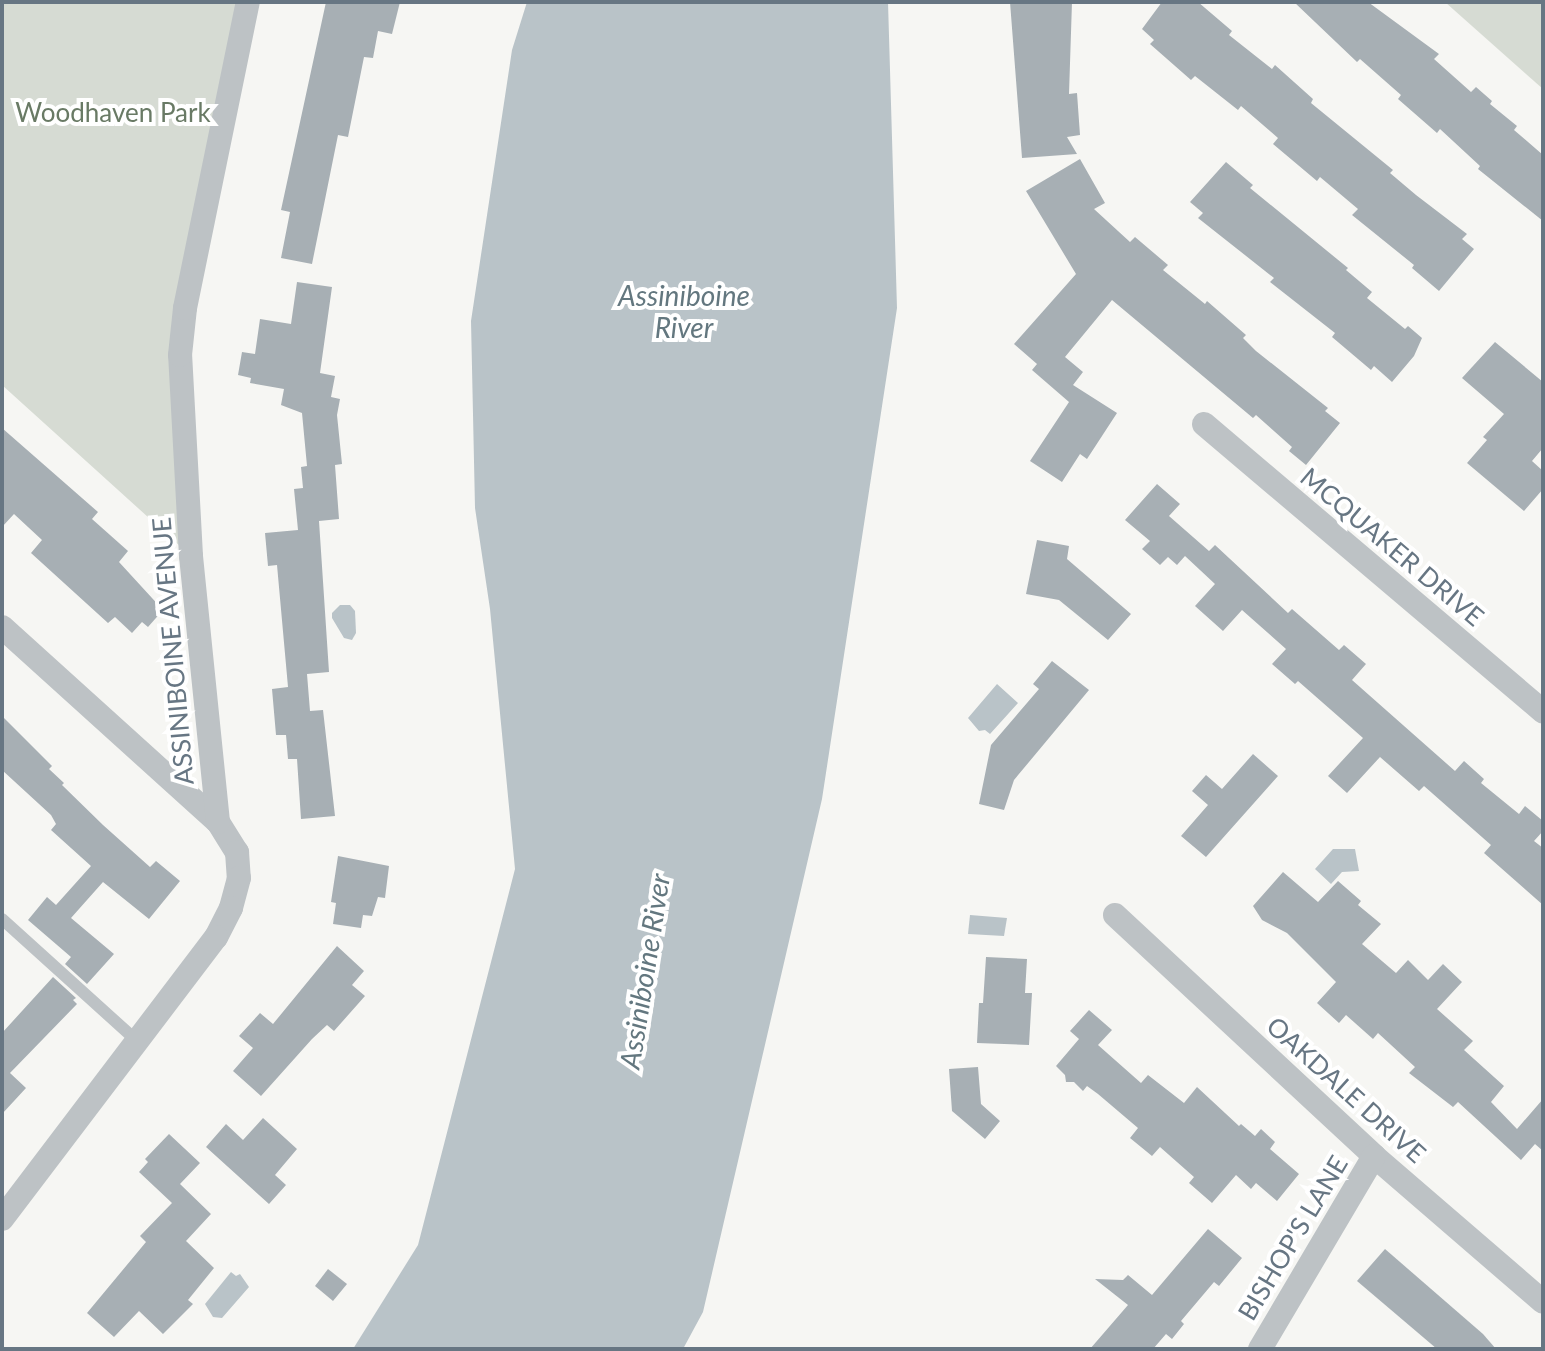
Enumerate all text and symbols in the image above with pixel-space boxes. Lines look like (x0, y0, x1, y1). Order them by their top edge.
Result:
park label: Woodhaven Park (15, 97, 211, 129)
water label: Assiniboine River (618, 278, 750, 344)
street label: MCQUAKER DRIVE (1294, 461, 1490, 633)
street label: ASSINIBOINE AVENUE (146, 515, 200, 787)
water label: Assiniboine River (612, 871, 676, 1071)
street label: OAKDALE DRIVE (1260, 1010, 1432, 1170)
street label: BISHOP'S LANE (1232, 1150, 1354, 1326)

